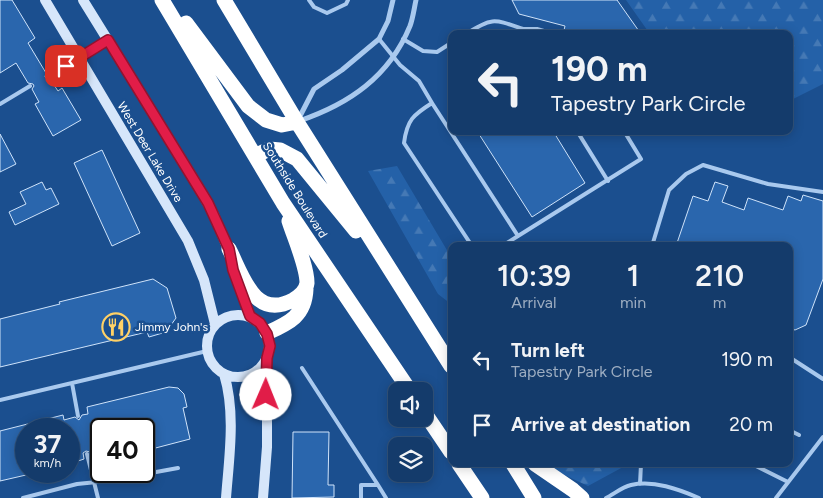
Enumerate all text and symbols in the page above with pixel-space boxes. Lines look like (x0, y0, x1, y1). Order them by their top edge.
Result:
pin (45, 45, 87, 87)
text: 190 m (551, 48, 648, 90)
icon: left (468, 50, 533, 115)
icon: arrive (52, 52, 80, 80)
text: Tapestry Park Circle (551, 90, 745, 117)
street label: West Deer Lake Drive (115, 99, 186, 205)
street label: Southside Boulevard (260, 139, 330, 241)
text: 10:39 (497, 257, 571, 294)
text: 1 (627, 257, 639, 294)
text: 210 (695, 257, 744, 294)
text: Arrival (511, 293, 557, 312)
text: min (620, 293, 646, 312)
text: m (713, 293, 726, 312)
restaurant icon: Jimmy John's (101, 312, 131, 342)
place label: Jimmy John's (135, 320, 209, 334)
text: Turn left (511, 339, 585, 362)
icon: left (468, 346, 496, 374)
text: 190 m (721, 348, 773, 371)
text: Tapestry Park Circle (511, 362, 652, 381)
position arrow (239, 368, 291, 420)
map controls (388, 382, 433, 482)
button: sound (388, 382, 433, 427)
icon: arrive (468, 411, 496, 439)
text: Arrive at destination (511, 413, 690, 436)
text: 20 m (729, 413, 773, 436)
speed limit sign: 40 (90, 418, 155, 483)
text: 37 (34, 429, 61, 459)
button: layers (388, 437, 433, 482)
text: km/h (34, 456, 61, 470)

